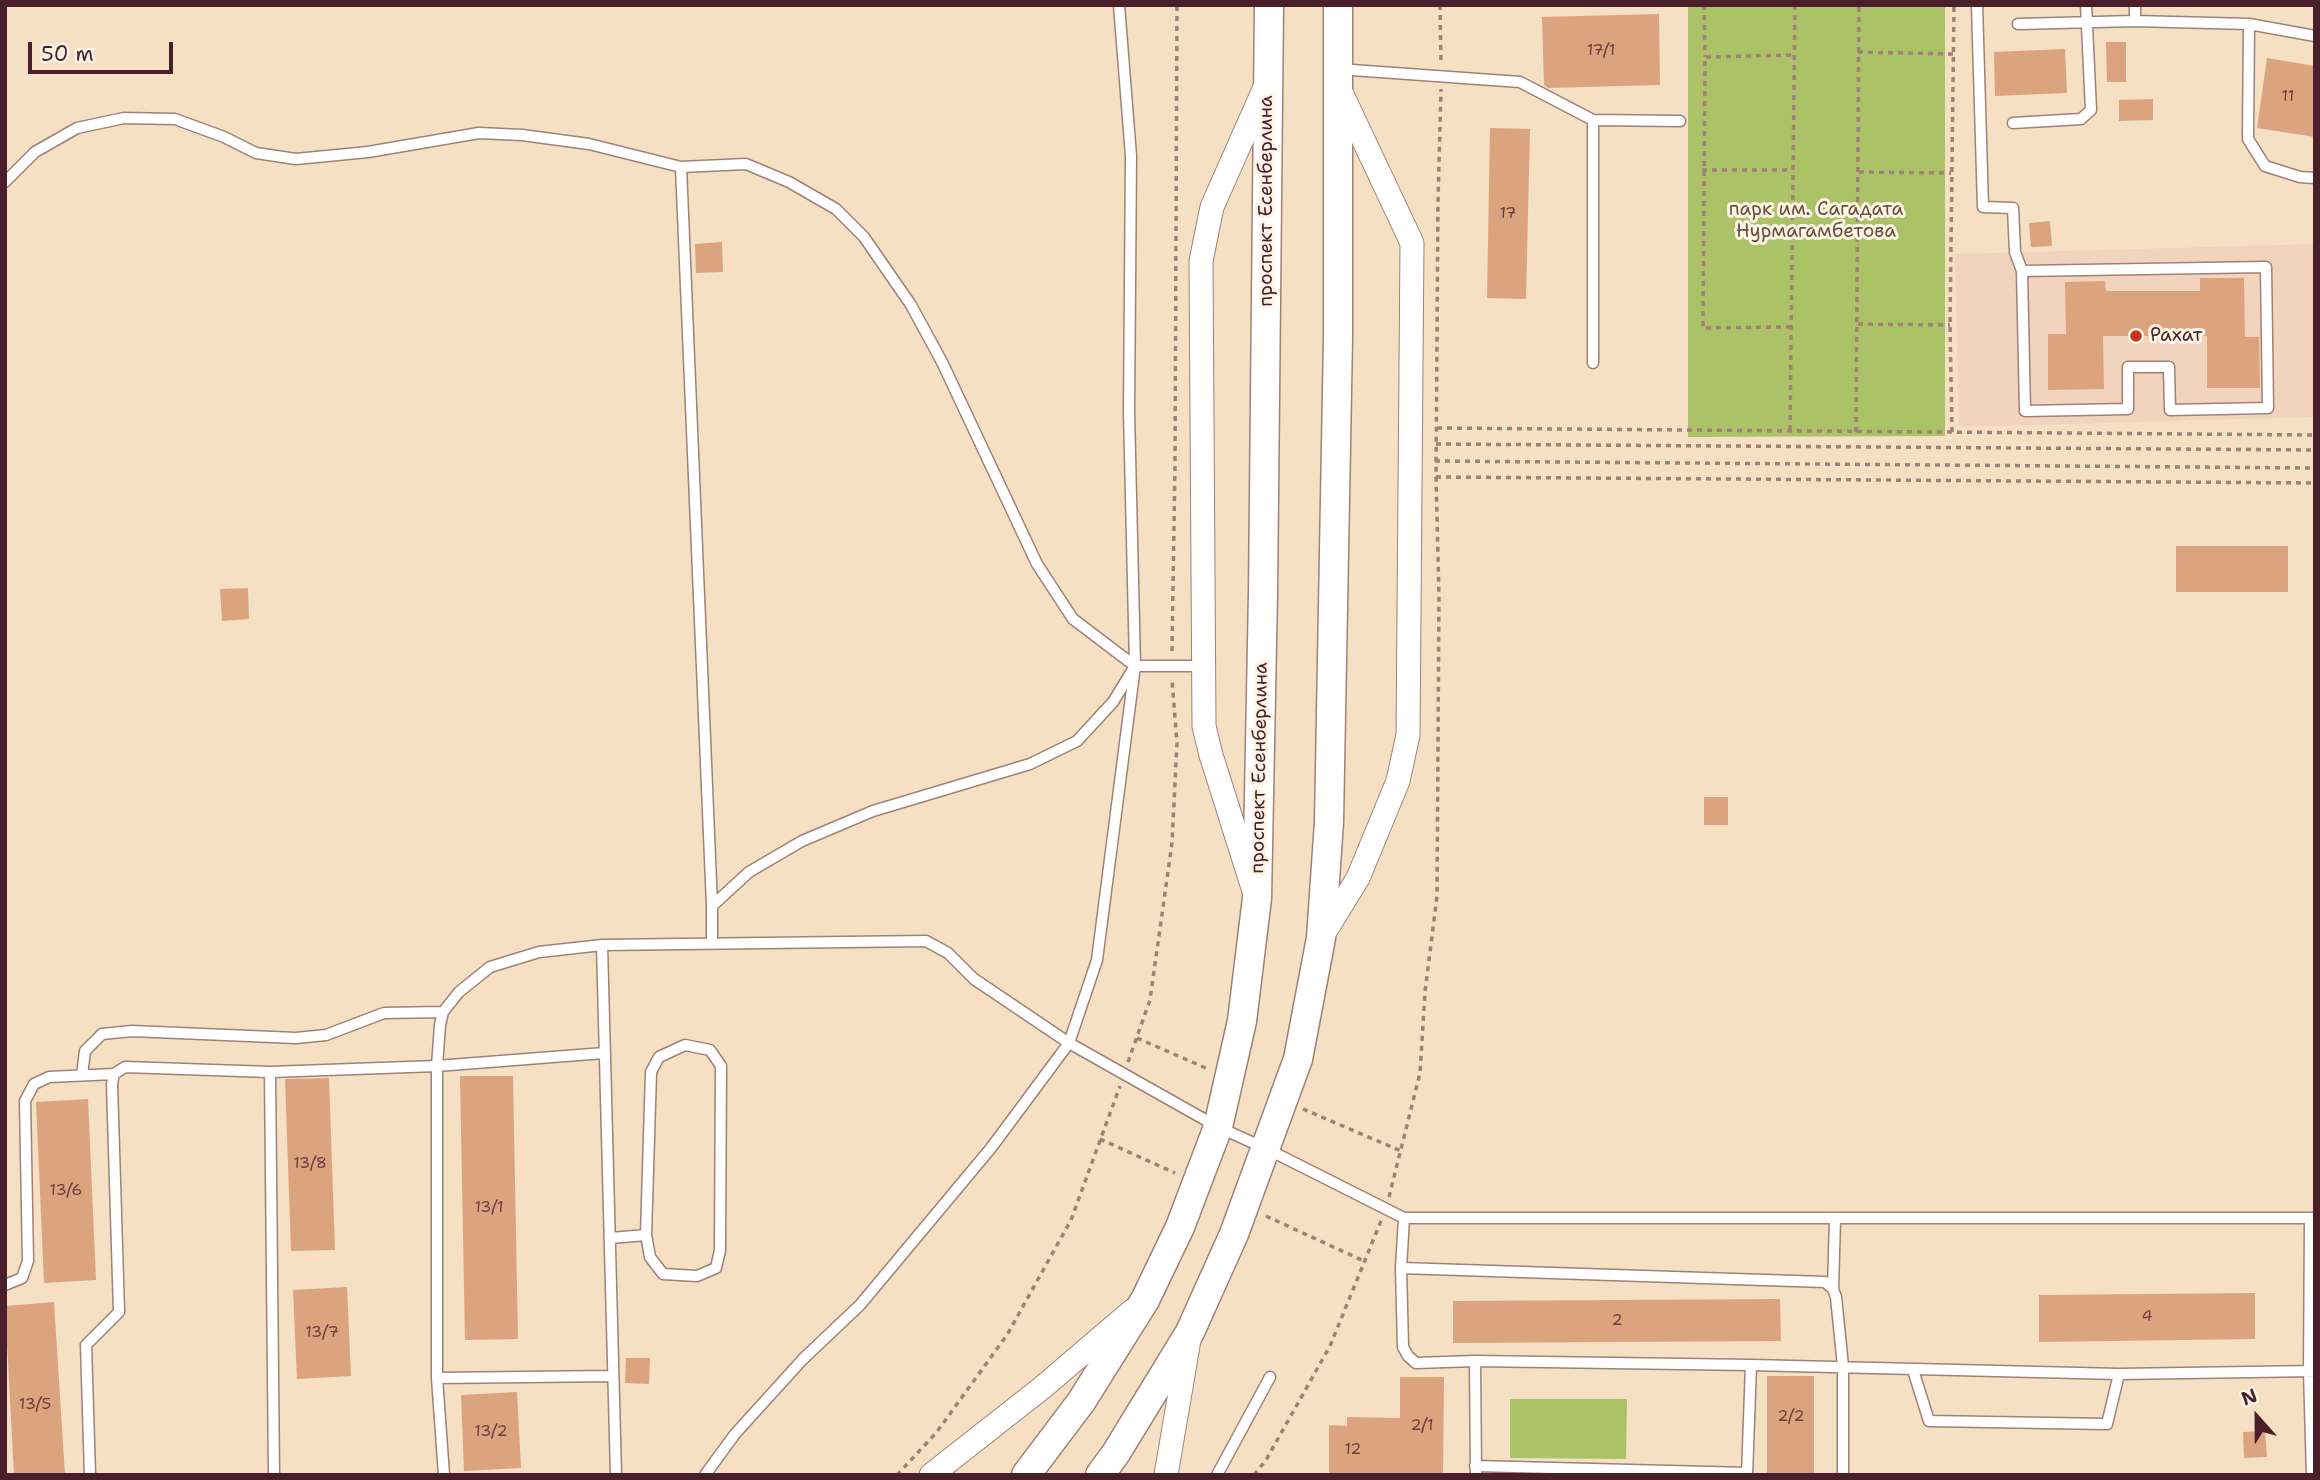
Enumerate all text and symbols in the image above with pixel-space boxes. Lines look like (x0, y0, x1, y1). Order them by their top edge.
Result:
scale bar (32, 28, 177, 72)
text: 50 m (41, 40, 94, 68)
house number: 17/1 (1587, 41, 1615, 61)
house number: 11 (2282, 87, 2294, 107)
street label: проспект Есенберлина (1256, 95, 1278, 307)
park label: парк им. Сагадата Нурмагамбетова (1729, 199, 1903, 243)
house number: 17 (1499, 204, 1517, 224)
place label: Рахат (2150, 325, 2202, 347)
marker: Рахат (2128, 328, 2144, 344)
street label: проспект Есенберлина (1247, 662, 1273, 874)
house number: 13/8 (293, 1154, 327, 1174)
house number: 13/6 (49, 1181, 83, 1201)
house number: 13/1 (474, 1198, 504, 1218)
house number: 4 (2141, 1307, 2153, 1327)
house number: 2 (1611, 1311, 1623, 1331)
house number: 13/7 (305, 1323, 339, 1343)
north arrow (2222, 1382, 2292, 1452)
text: N (2238, 1383, 2261, 1411)
house number: 13/5 (19, 1395, 51, 1415)
house number: 2/2 (1777, 1407, 1805, 1427)
house number: 2/1 (1410, 1416, 1434, 1436)
house number: 13/2 (474, 1422, 508, 1442)
house number: 12 (1344, 1440, 1362, 1460)

